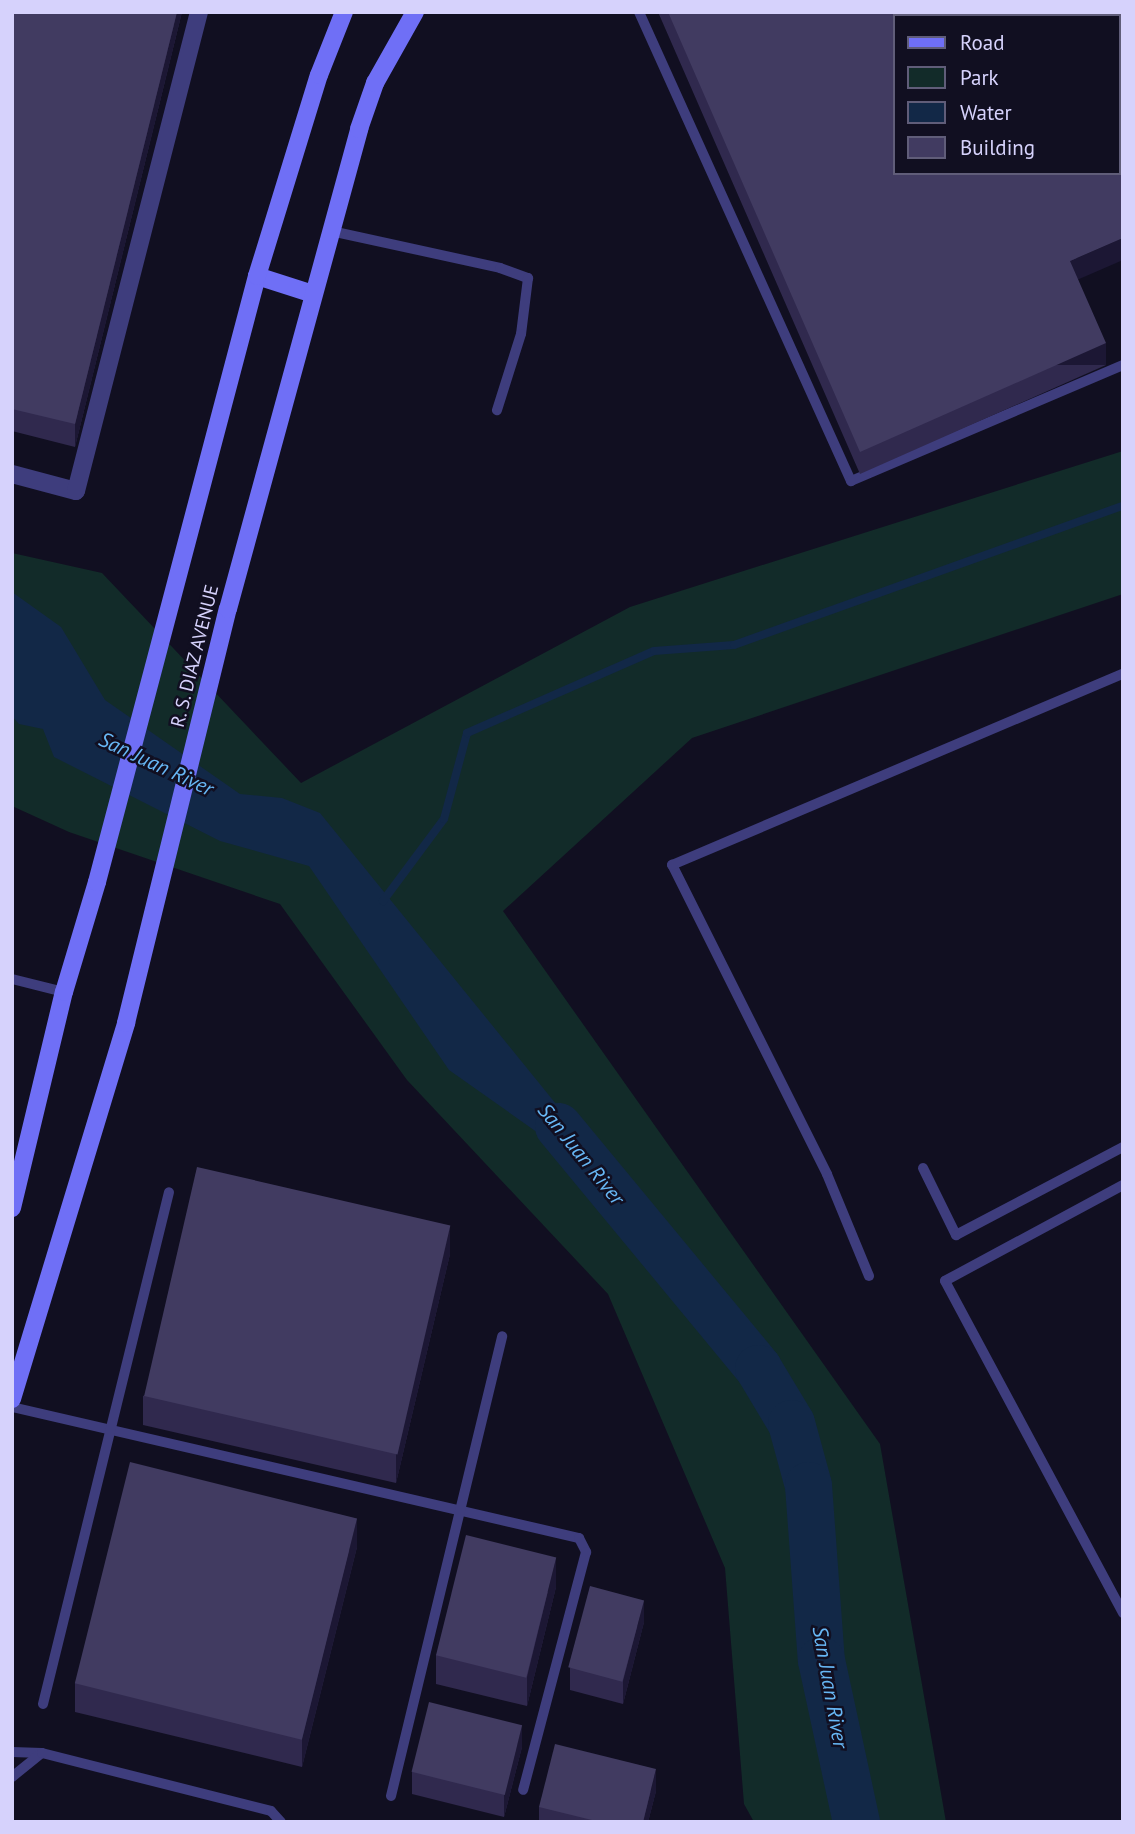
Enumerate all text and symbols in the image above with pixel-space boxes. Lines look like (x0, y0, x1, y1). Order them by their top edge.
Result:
legend (894, 14, 1121, 175)
text: Road (960, 29, 1004, 56)
text: Park (960, 64, 999, 91)
text: Water (960, 99, 1012, 126)
text: Building (960, 134, 1035, 161)
street label: R. S. DIAZ AVENUE (166, 580, 224, 732)
water label: San Juan River (95, 727, 217, 801)
water label: San Juan River (532, 1098, 630, 1210)
water label: San Juan River (807, 1624, 853, 1750)

